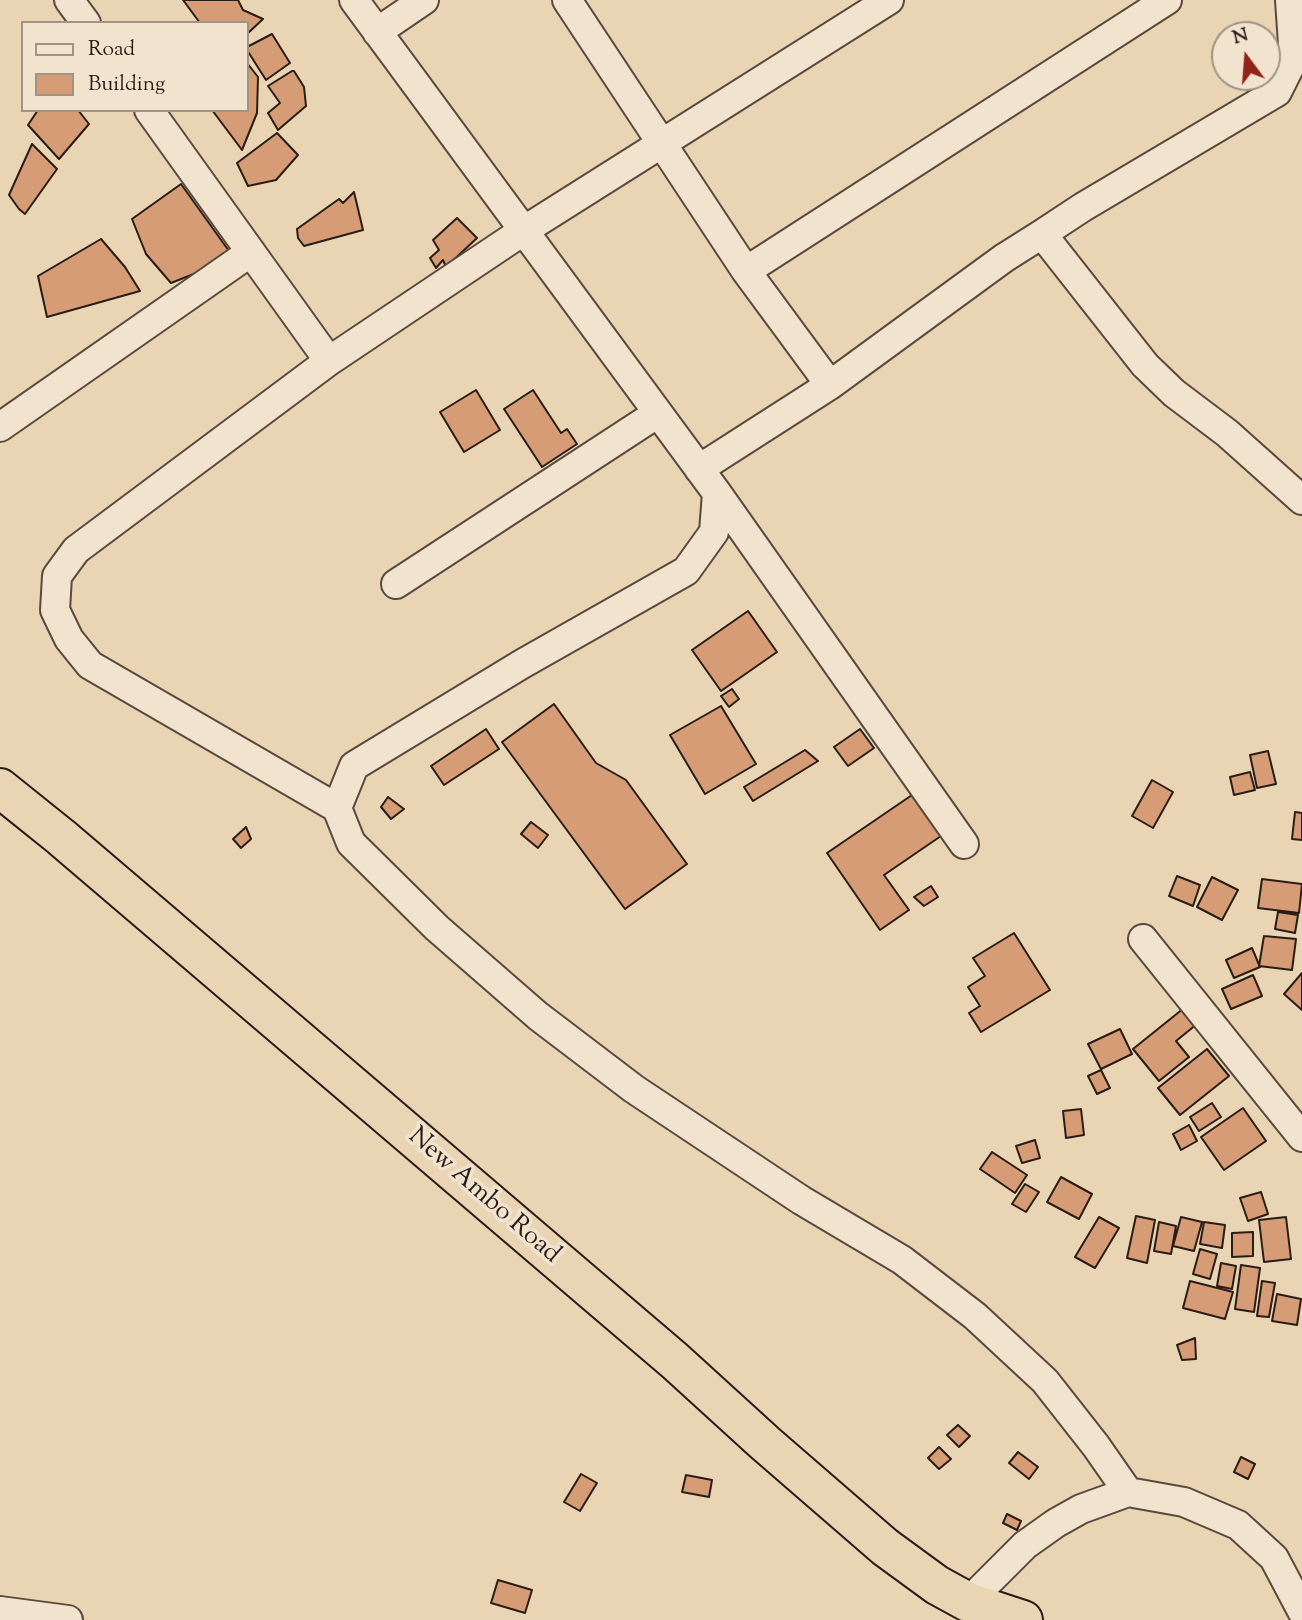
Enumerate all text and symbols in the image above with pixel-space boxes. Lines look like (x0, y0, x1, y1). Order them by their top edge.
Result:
legend (21, 21, 248, 112)
north arrow (1211, 21, 1281, 91)
text: N (1230, 22, 1252, 52)
text: Road (88, 35, 135, 65)
text: Building (88, 70, 165, 100)
street label: New Ambo Road (400, 1122, 566, 1272)

